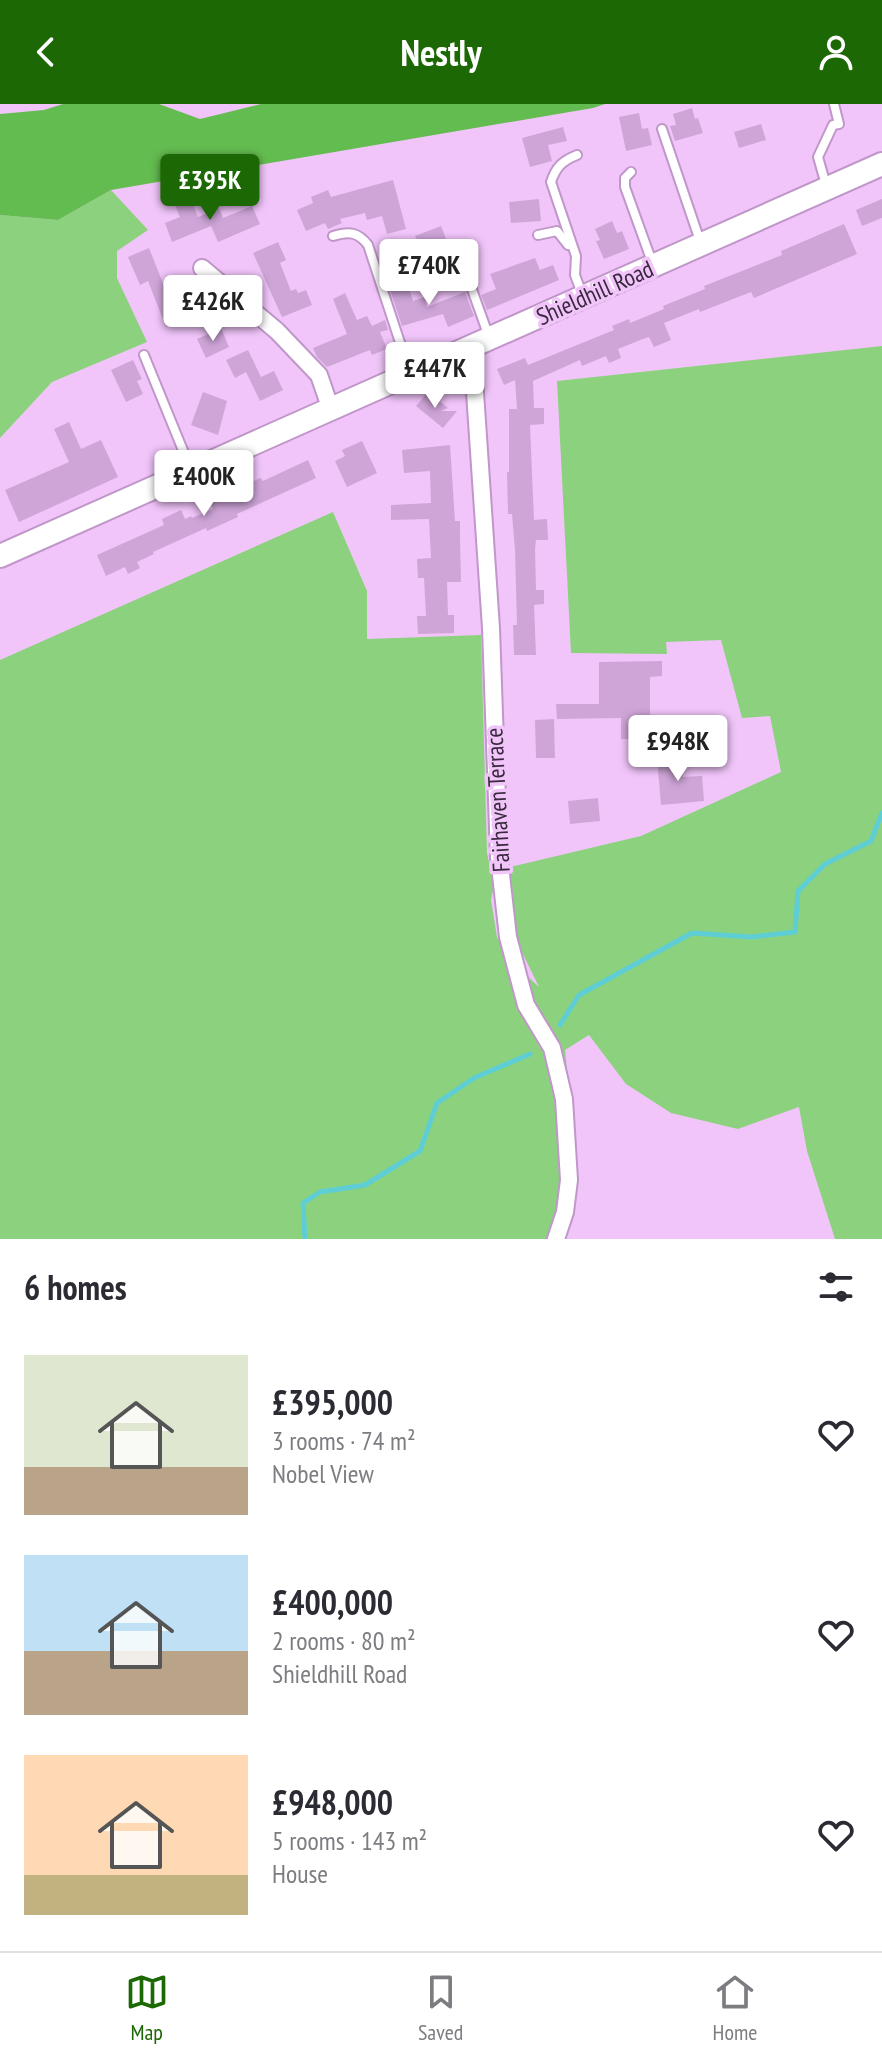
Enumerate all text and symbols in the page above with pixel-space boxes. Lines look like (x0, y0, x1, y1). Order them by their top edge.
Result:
text: Nestly (400, 29, 482, 76)
icon: back (24, 30, 68, 74)
icon: person (814, 30, 858, 74)
pin: £395K (154, 154, 266, 222)
text: £395K (178, 163, 242, 196)
pin: £740K (373, 239, 485, 307)
text: £740K (397, 248, 461, 281)
street label: Shieldhill Road (531, 253, 658, 332)
pin: £426K (157, 275, 269, 343)
text: £426K (181, 284, 245, 317)
pin: £447K (379, 342, 491, 410)
text: £447K (403, 351, 467, 384)
pin: £400K (148, 450, 260, 518)
text: £400K (172, 459, 236, 492)
pin: £948K (622, 715, 734, 783)
text: £948K (646, 724, 710, 757)
street label: Fairhaven Terrace (478, 727, 517, 873)
text: 6 homes (24, 1265, 127, 1309)
icon: filters (814, 1265, 858, 1309)
text: £395,000 (272, 1380, 393, 1424)
icon: home (88, 1387, 184, 1483)
icon: heart (814, 1413, 858, 1457)
text: 3 rooms · 74 m² (272, 1424, 416, 1457)
text: Nobel View (272, 1457, 374, 1490)
text: £400,000 (272, 1580, 393, 1624)
icon: home (88, 1587, 184, 1683)
icon: heart (814, 1613, 858, 1657)
text: 2 rooms · 80 m² (272, 1624, 416, 1657)
text: Shieldhill Road (272, 1657, 407, 1690)
text: £948,000 (272, 1780, 393, 1824)
icon: home (88, 1787, 184, 1883)
icon: heart (814, 1813, 858, 1857)
text: 5 rooms · 143 m² (272, 1824, 427, 1857)
text: House (272, 1857, 328, 1890)
tab: Map (125, 1970, 169, 2046)
tab: Saved (418, 1970, 463, 2046)
tab: Home (713, 1970, 757, 2046)

